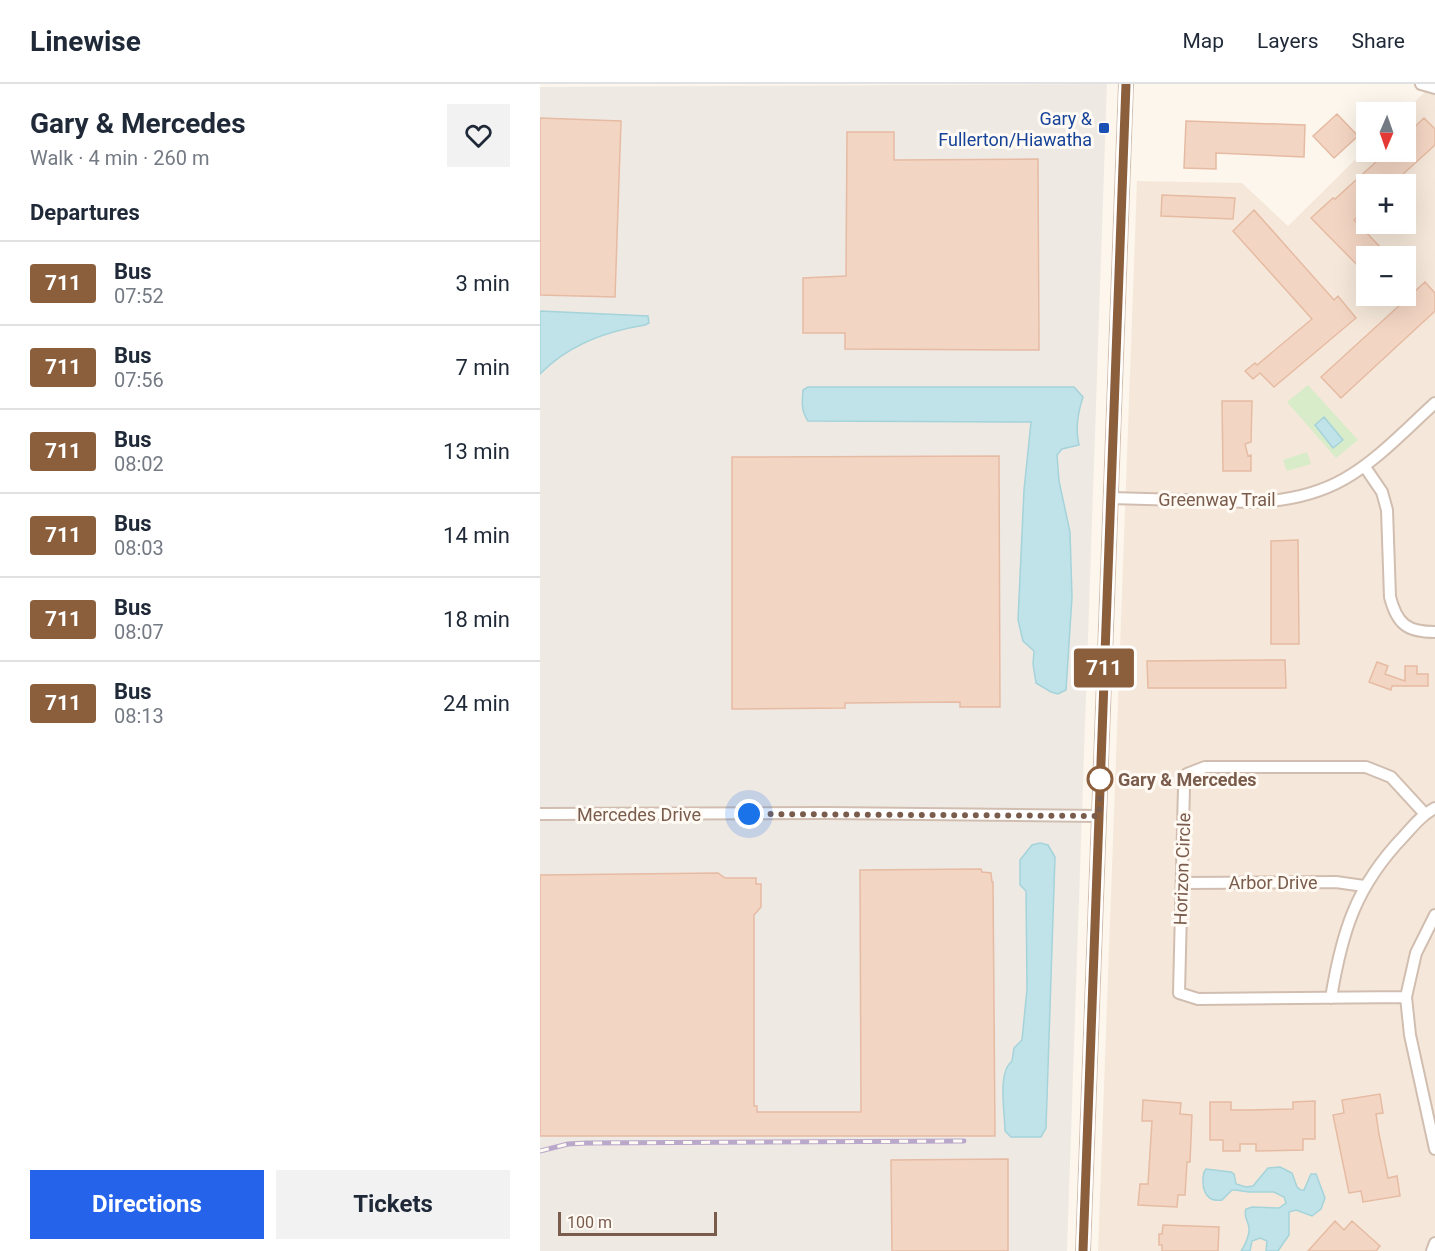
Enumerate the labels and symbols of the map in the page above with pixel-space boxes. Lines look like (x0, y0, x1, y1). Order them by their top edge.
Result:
north arrow (1356, 102, 1416, 162)
place label: Gary & Fullerton/Hiawatha (938, 108, 1093, 150)
marker: Gary & Fullerton/Hiawatha (1097, 121, 1111, 135)
street label: Greenway Trail (1158, 489, 1276, 510)
line badge: 711 (1070, 648, 1138, 688)
marker: Gary & Mercedes (1087, 766, 1113, 792)
place label: Gary & Mercedes (1118, 769, 1257, 790)
your location (734, 799, 764, 829)
street label: Mercedes Drive (577, 804, 701, 825)
street label: Horizon Circle (1170, 812, 1194, 926)
street label: Arbor Drive (1228, 872, 1318, 893)
scale bar (558, 1209, 717, 1236)

